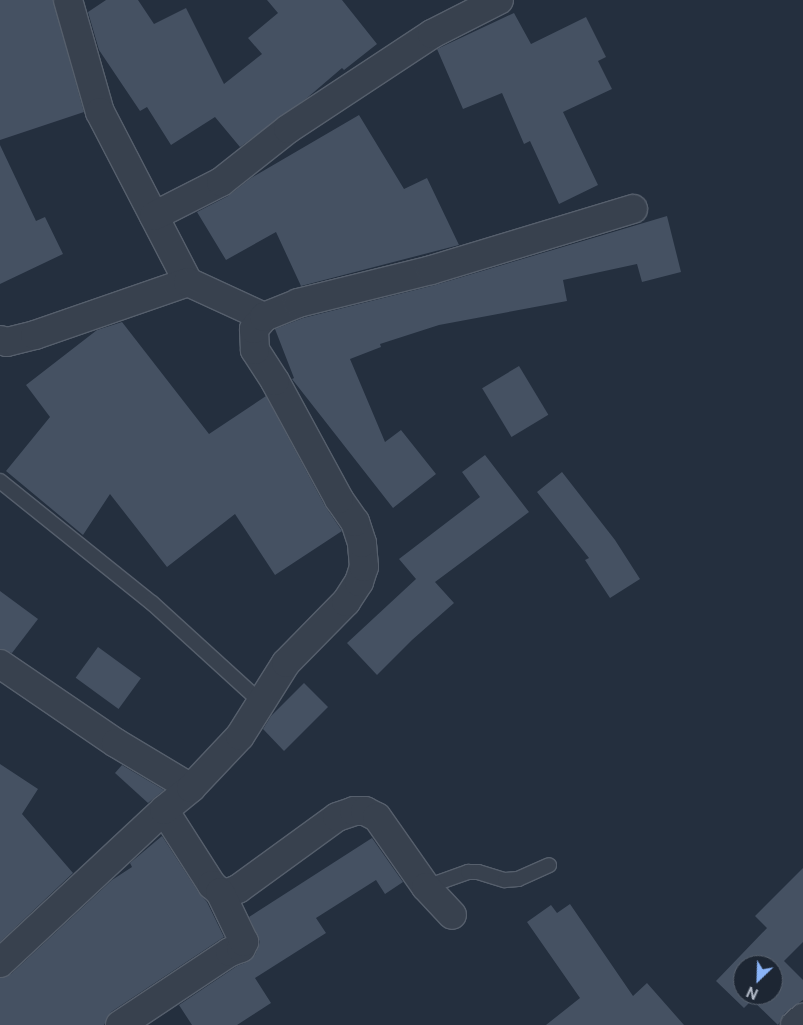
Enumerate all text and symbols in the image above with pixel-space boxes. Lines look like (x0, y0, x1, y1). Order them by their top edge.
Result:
north arrow (733, 955, 783, 1005)
text: N (744, 983, 761, 1002)

